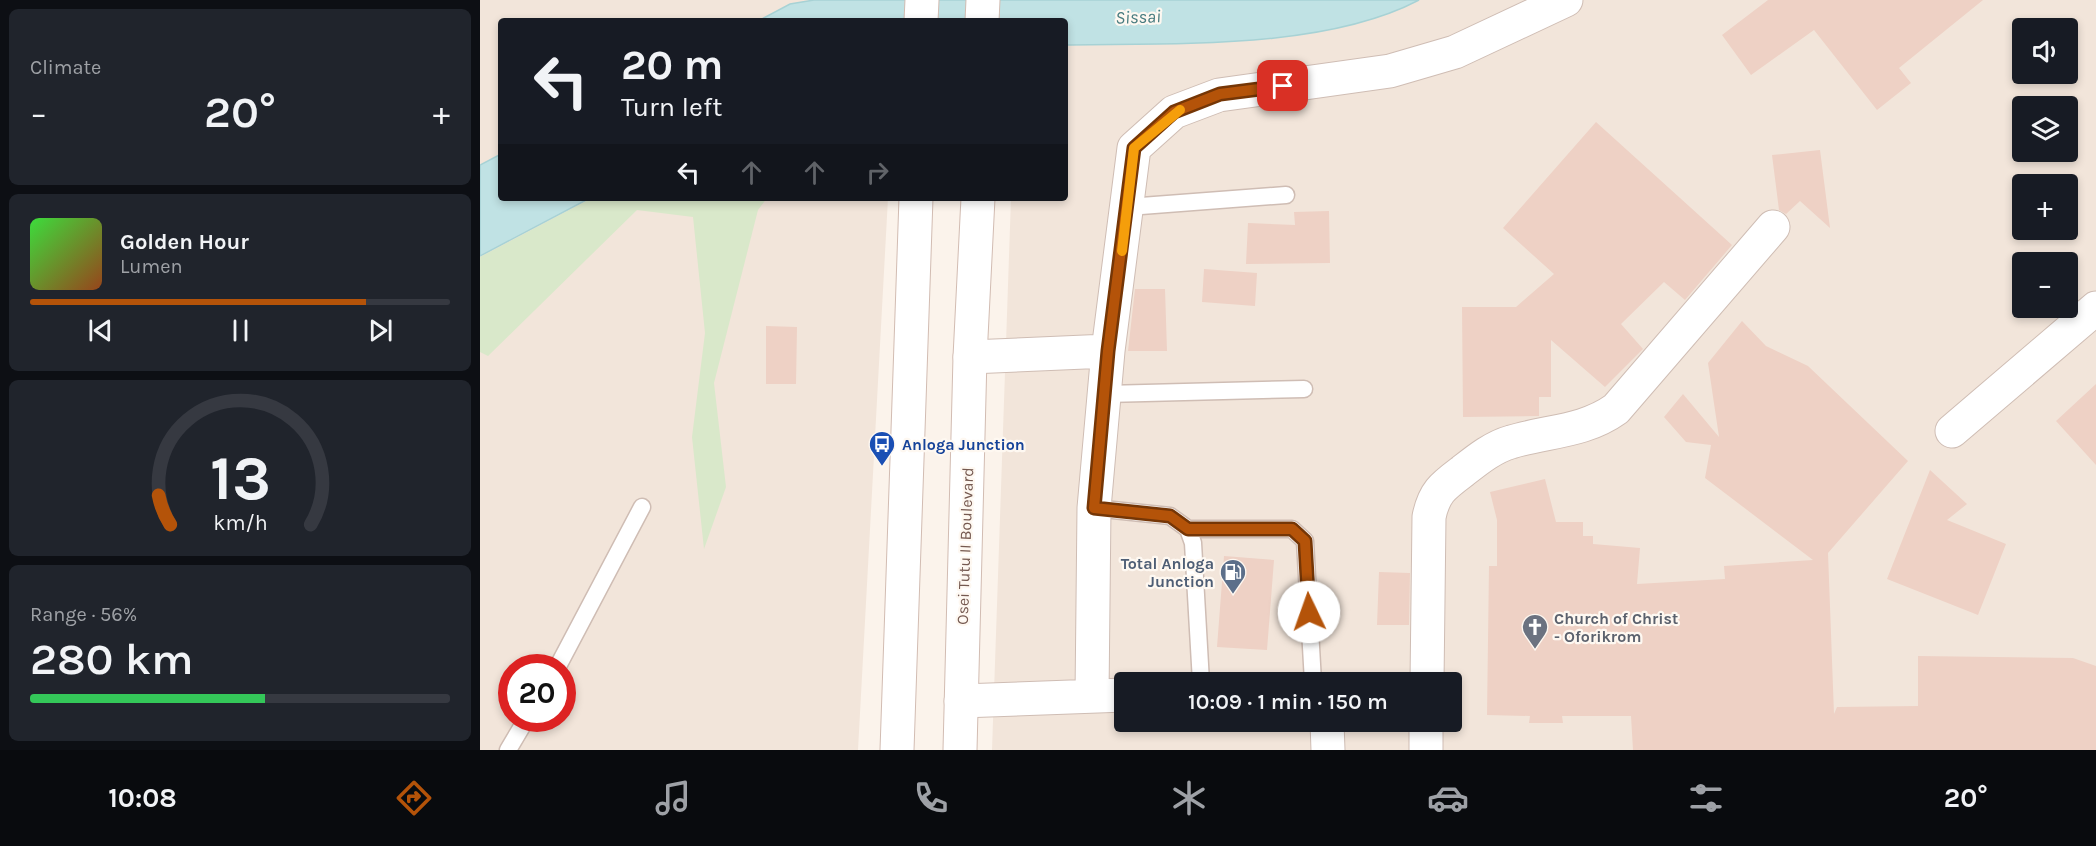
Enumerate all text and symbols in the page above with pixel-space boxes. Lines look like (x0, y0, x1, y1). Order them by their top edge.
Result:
water label: Sissai (1115, 5, 1161, 29)
map controls (2012, 18, 2078, 318)
button: sound (2012, 18, 2078, 84)
text: 20 m (621, 40, 723, 90)
icon: left (522, 42, 600, 120)
text: Climate (30, 56, 101, 79)
pin (1257, 60, 1308, 111)
icon: arrive (1266, 69, 1299, 102)
text: 20° (204, 86, 276, 138)
text: Turn left (621, 91, 722, 123)
text: − (30, 94, 47, 132)
text: + (433, 94, 450, 132)
button: layers (2012, 96, 2078, 162)
icon: left (672, 156, 705, 189)
icon: ahead (735, 156, 768, 189)
icon: ahead (798, 156, 831, 189)
icon: right (861, 156, 894, 189)
button: + (2012, 174, 2078, 240)
text: Golden Hour (120, 229, 249, 255)
button: − (2012, 252, 2078, 318)
text: Lumen (120, 255, 183, 278)
icon: previous (84, 314, 117, 347)
icon: pause (224, 314, 257, 347)
icon: next (364, 314, 397, 347)
bus stop icon: Anloga Junction (867, 429, 897, 467)
place label: Anloga Junction (902, 435, 1025, 454)
text: 13 (209, 442, 271, 515)
street label: Osei Tutu II Boulevard (953, 467, 977, 625)
text: km/h (213, 510, 267, 535)
place label: Total Anloga Junction (1121, 554, 1214, 591)
fuel station icon: Total Anloga Junction (1218, 557, 1248, 595)
position arrow (1277, 580, 1341, 644)
text: Range · 56% (30, 603, 137, 626)
place label: Church of Christ - Oforikrom (1554, 609, 1678, 646)
church icon: Church of Christ - Oforikrom (1520, 612, 1550, 650)
text: 280 km (30, 633, 194, 685)
speed limit sign: 20 (498, 654, 576, 732)
text: 10:09 · 1 min · 150 m (1188, 689, 1388, 715)
icon: directions (393, 777, 435, 819)
icon: music (652, 777, 694, 819)
icon: phone (910, 777, 952, 819)
icon: climate (1168, 777, 1210, 819)
icon: car (1427, 777, 1469, 819)
icon: filters (1685, 777, 1727, 819)
text: 10:08 (108, 782, 177, 814)
text: 20° (1944, 782, 1988, 814)

